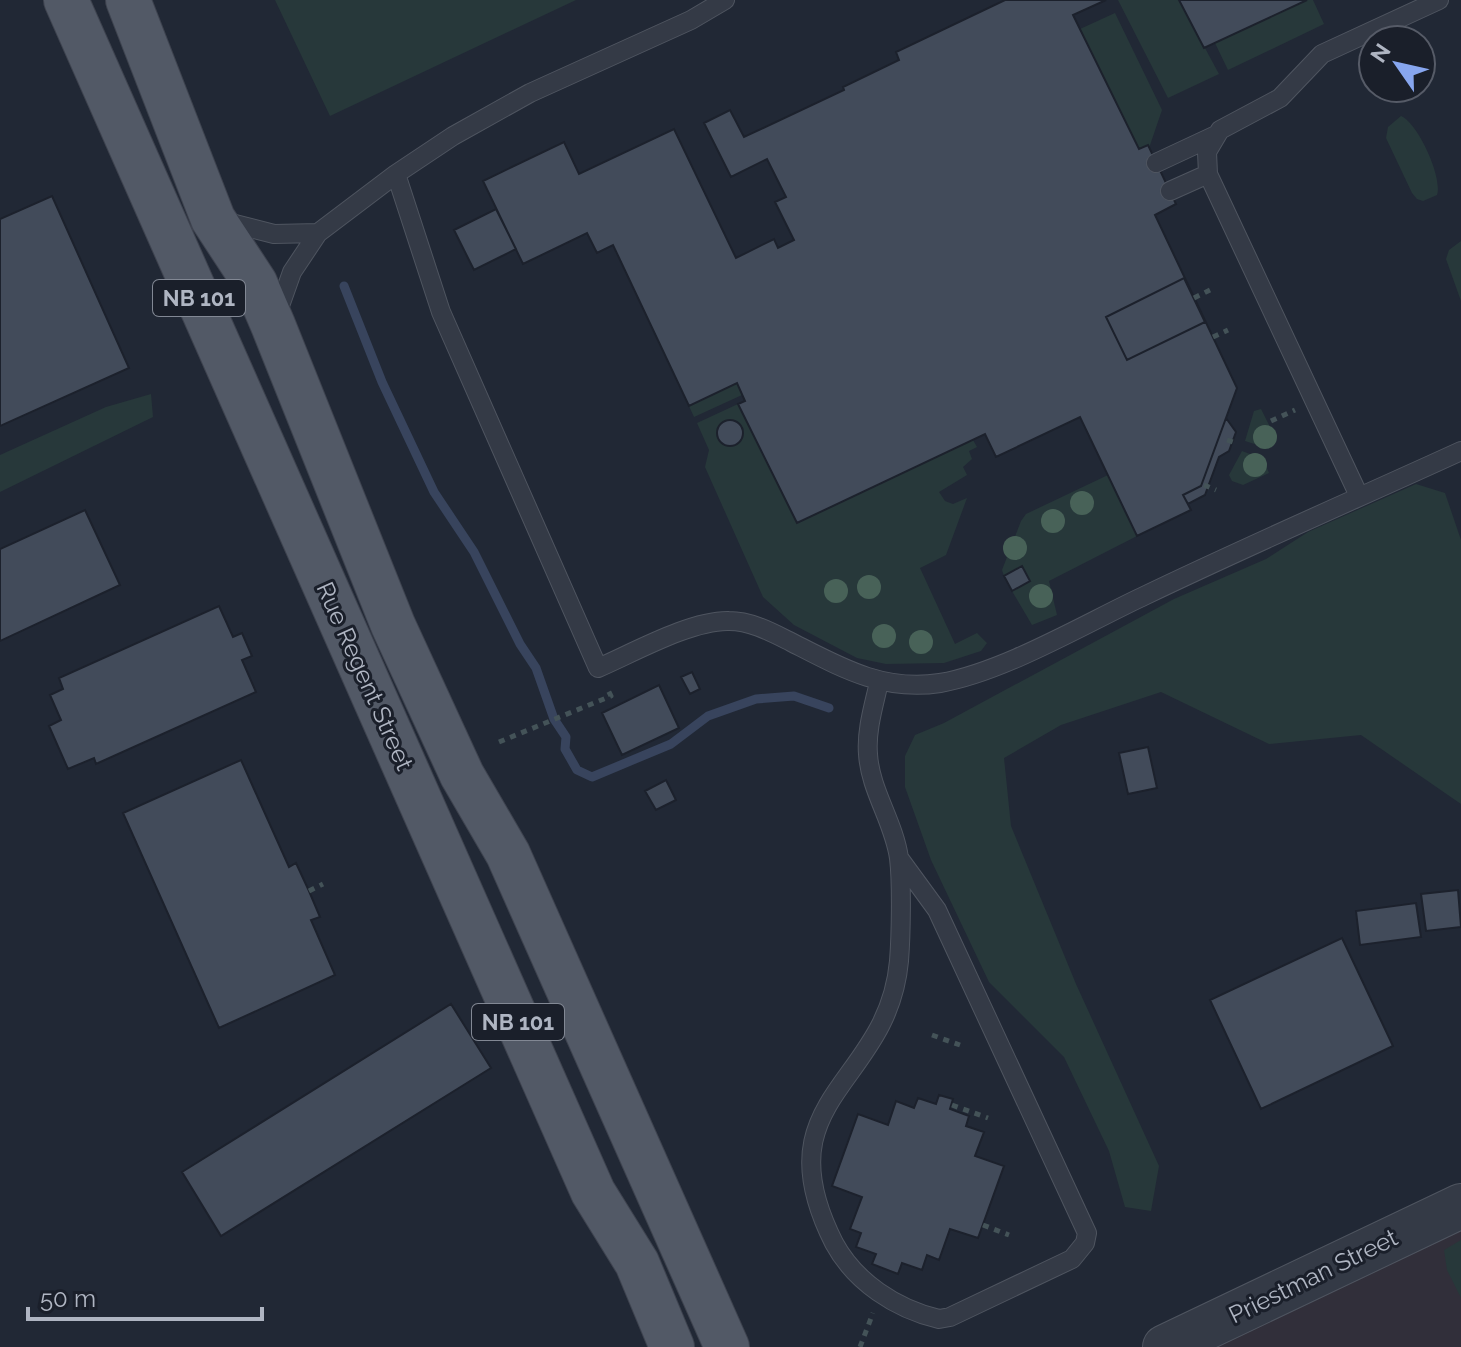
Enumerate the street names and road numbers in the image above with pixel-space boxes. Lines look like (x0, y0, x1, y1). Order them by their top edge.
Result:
road number: NB 101 (153, 280, 245, 316)
street label: Rue Regent Street (311, 577, 419, 775)
road number: NB 101 (472, 1004, 564, 1040)
street label: Priestman Street (1224, 1223, 1402, 1329)

